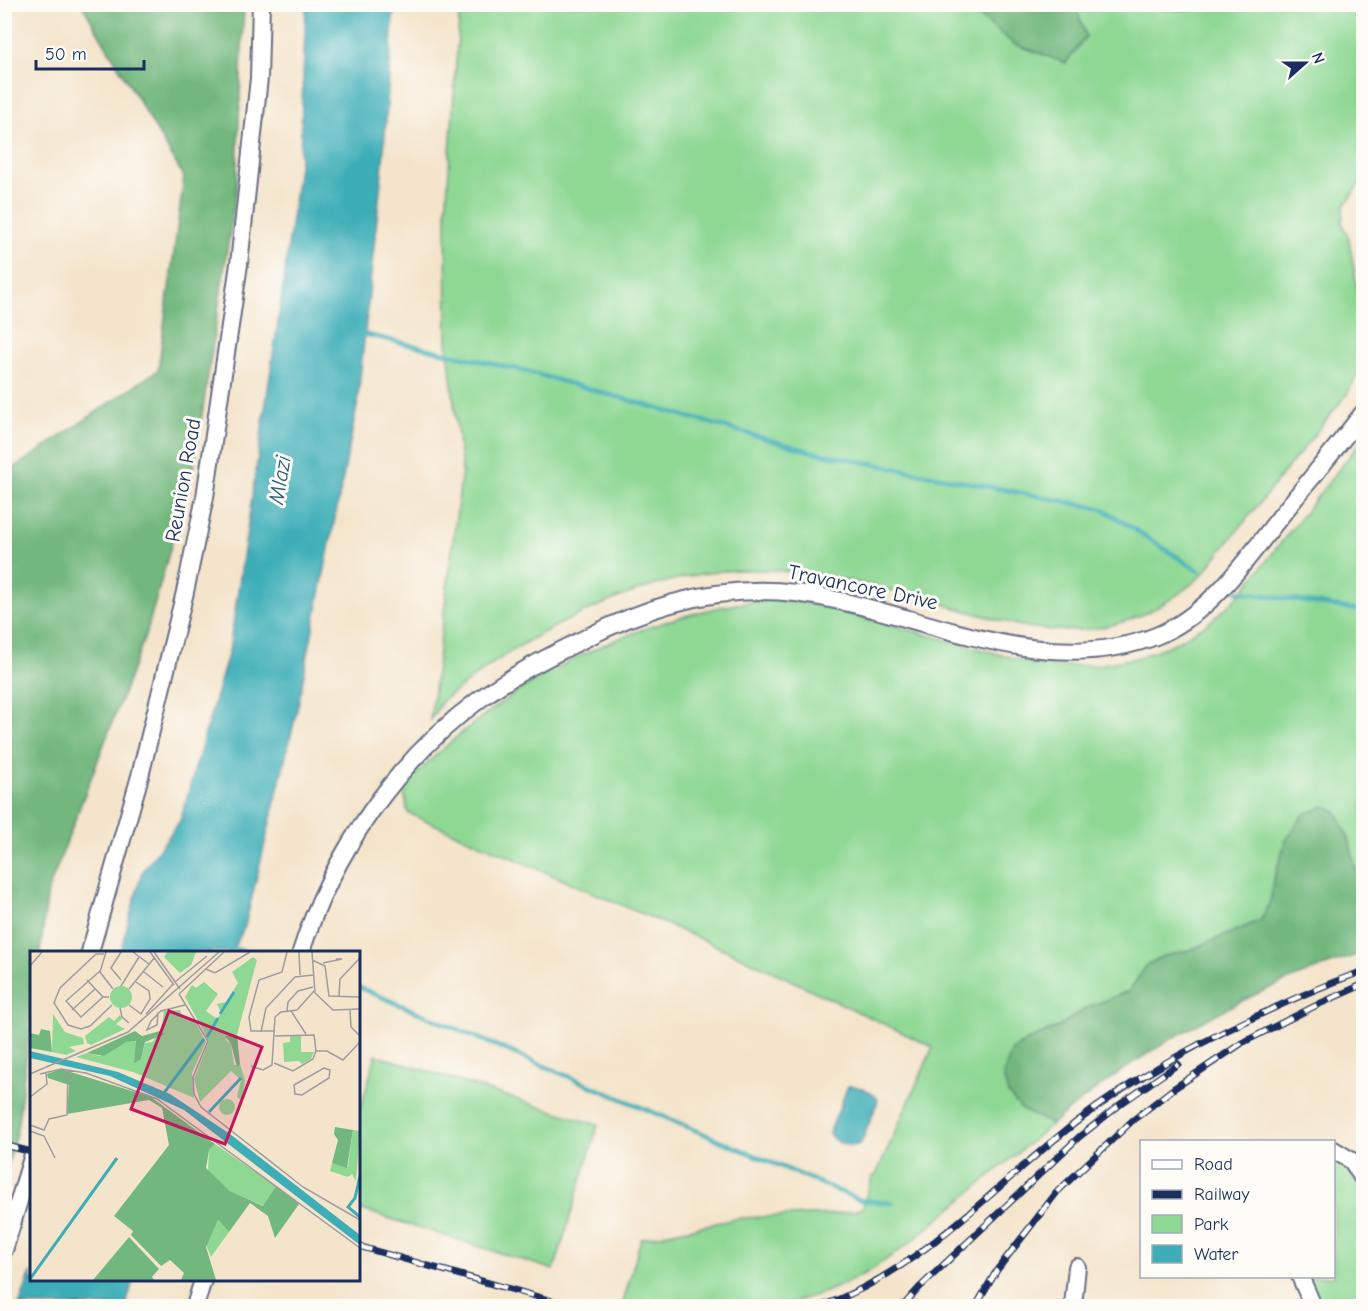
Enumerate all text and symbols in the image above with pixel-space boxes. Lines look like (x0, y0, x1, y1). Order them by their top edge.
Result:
scale bar (36, 33, 144, 71)
north arrow (1275, 33, 1335, 93)
text: 50 m (45, 44, 87, 65)
text: N (1308, 50, 1328, 66)
street label: Reunion Road (160, 416, 206, 544)
water label: Mlazi (263, 453, 297, 507)
street label: Travancore Drive (786, 559, 940, 615)
inset map (30, 951, 360, 1281)
legend (1140, 1140, 1335, 1278)
text: Road (1194, 1154, 1233, 1175)
text: Railway (1194, 1184, 1251, 1205)
text: Park (1194, 1214, 1229, 1235)
text: Water (1194, 1244, 1239, 1265)

